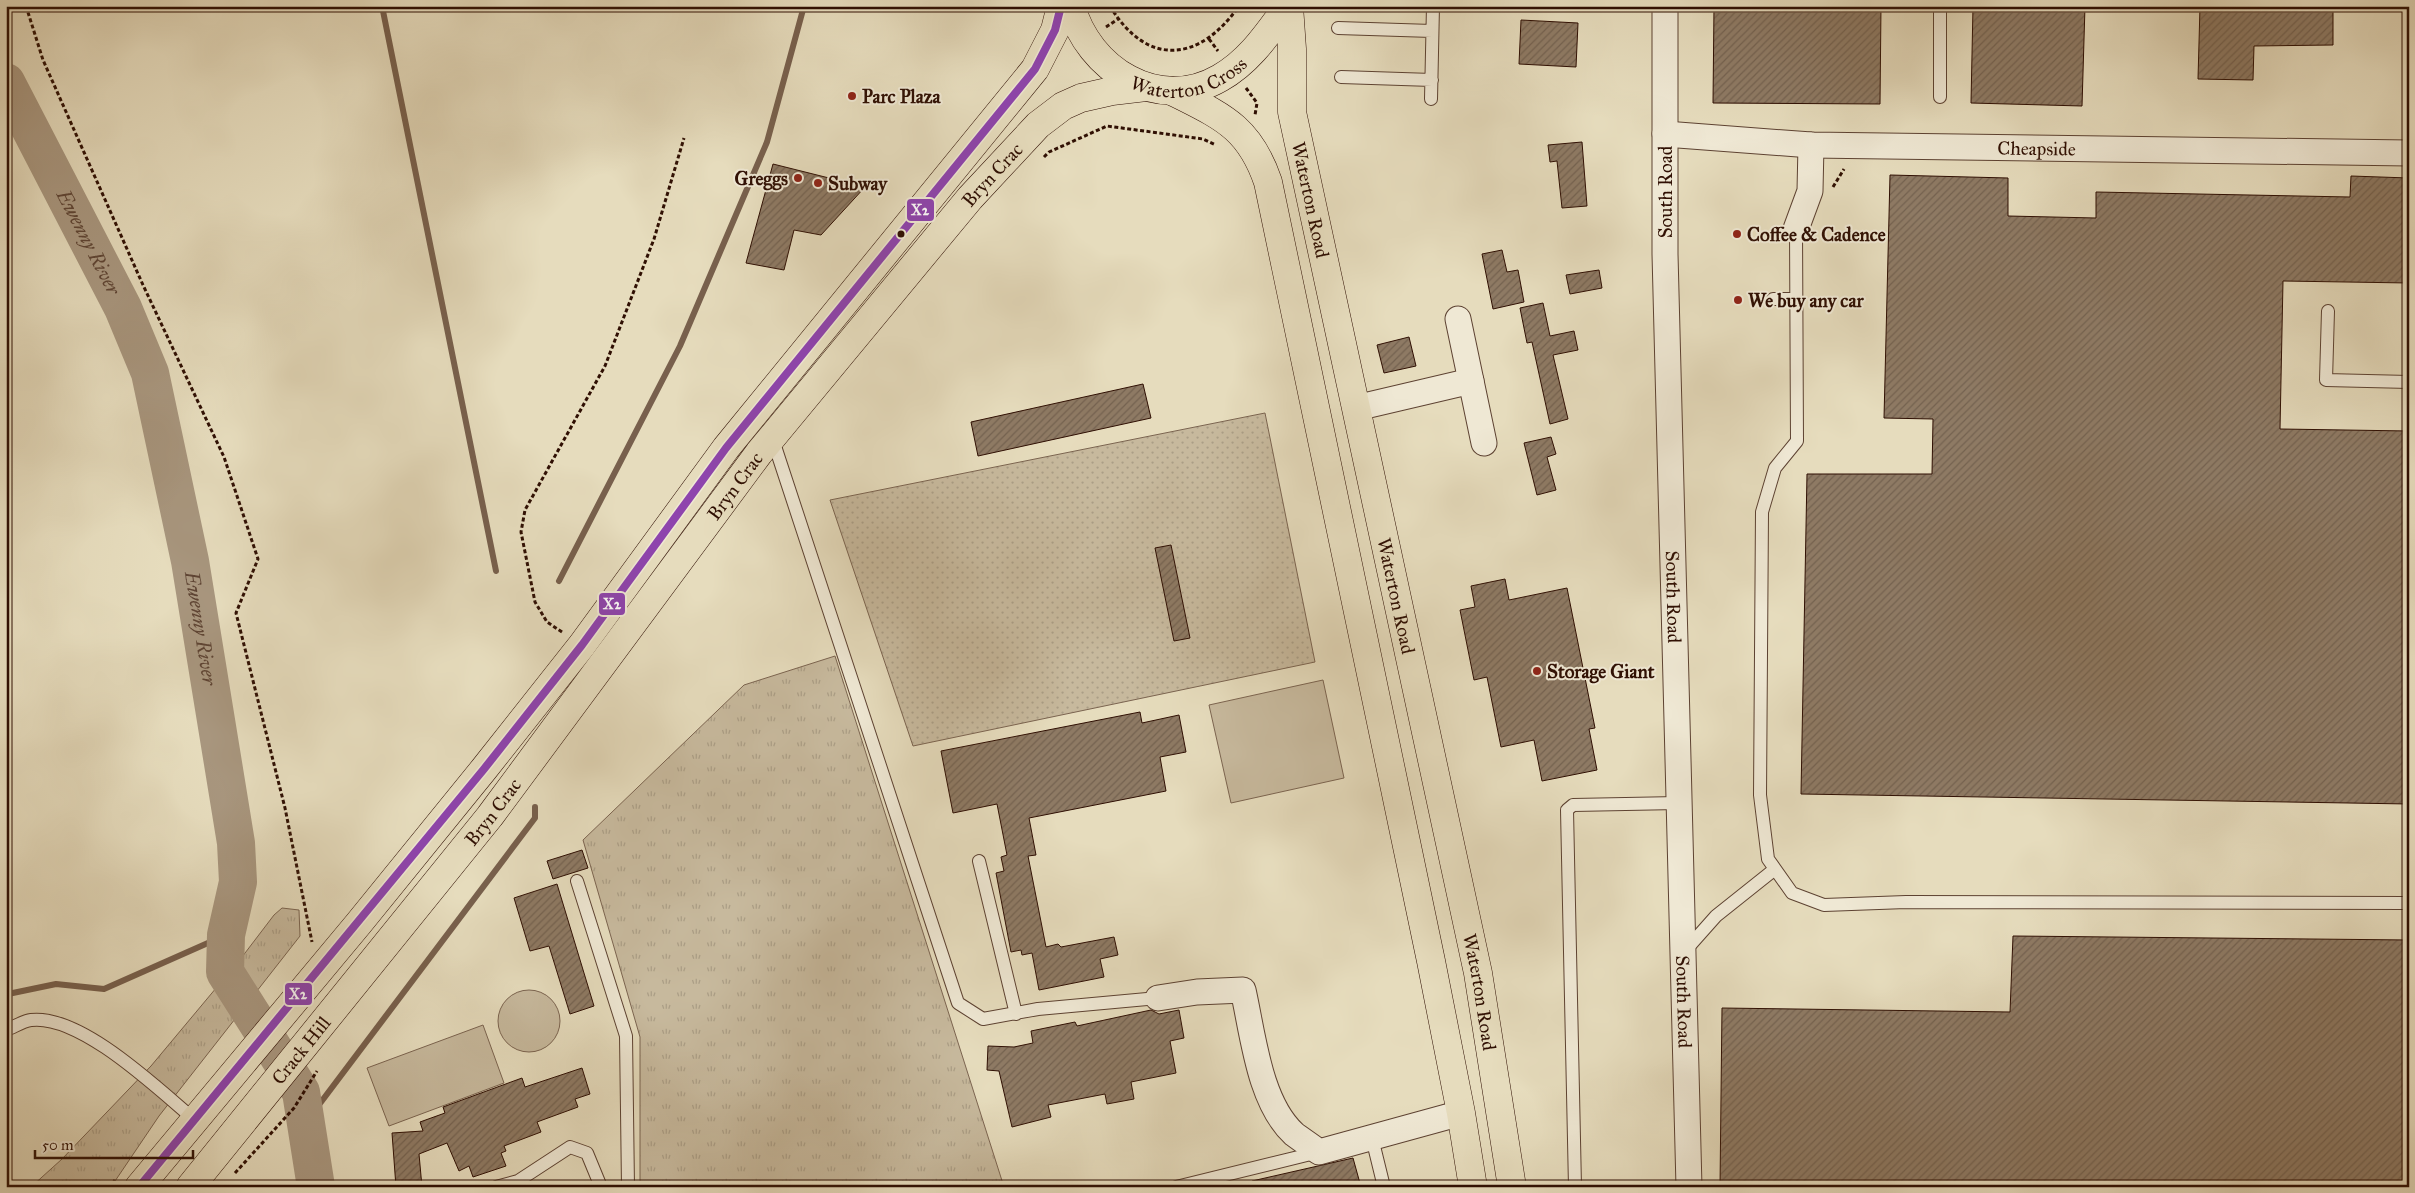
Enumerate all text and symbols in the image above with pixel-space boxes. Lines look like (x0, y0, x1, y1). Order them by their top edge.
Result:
street label: Waterton Cross (1127, 52, 1252, 103)
place label: Parc Plaza (862, 85, 942, 108)
marker: Parc Plaza (846, 90, 858, 102)
street label: Cheapside (1997, 136, 2076, 161)
street label: Bryn Crac (957, 138, 1028, 211)
street label: Waterton Road (1287, 140, 1334, 261)
street label: South Road (1654, 145, 1677, 238)
place label: Greggs (735, 167, 788, 191)
marker: Greggs (792, 172, 804, 184)
place label: Subway (828, 172, 888, 196)
marker: Subway (812, 177, 824, 189)
water label: Ewenny River (51, 184, 127, 300)
line badge: X2 (906, 198, 935, 222)
text: X2 (910, 202, 930, 219)
place label: Coffee & Cadence (1747, 223, 1886, 246)
marker: Coffee & Cadence (1731, 228, 1743, 240)
unlabelled marker (896, 229, 906, 239)
place label: We buy any car (1748, 289, 1864, 313)
marker: We buy any car (1732, 294, 1744, 306)
street label: Bryn Crac (702, 448, 768, 525)
street label: Waterton Road (1372, 536, 1420, 657)
street label: South Road (1661, 550, 1686, 644)
water label: Ewenny River (180, 568, 222, 688)
line badge: X2 (598, 592, 626, 616)
text: X2 (602, 596, 622, 613)
place label: Storage Giant (1547, 660, 1655, 684)
marker: Storage Giant (1531, 665, 1543, 677)
street label: Bryn Crac (460, 774, 526, 850)
street label: Waterton Road (1458, 931, 1501, 1053)
street label: South Road (1671, 955, 1696, 1049)
line badge: X2 (284, 982, 313, 1006)
text: X2 (288, 986, 308, 1003)
street label: Crack Hill (267, 1011, 336, 1089)
scale bar (35, 1128, 192, 1160)
text: 50 m (42, 1136, 74, 1154)

